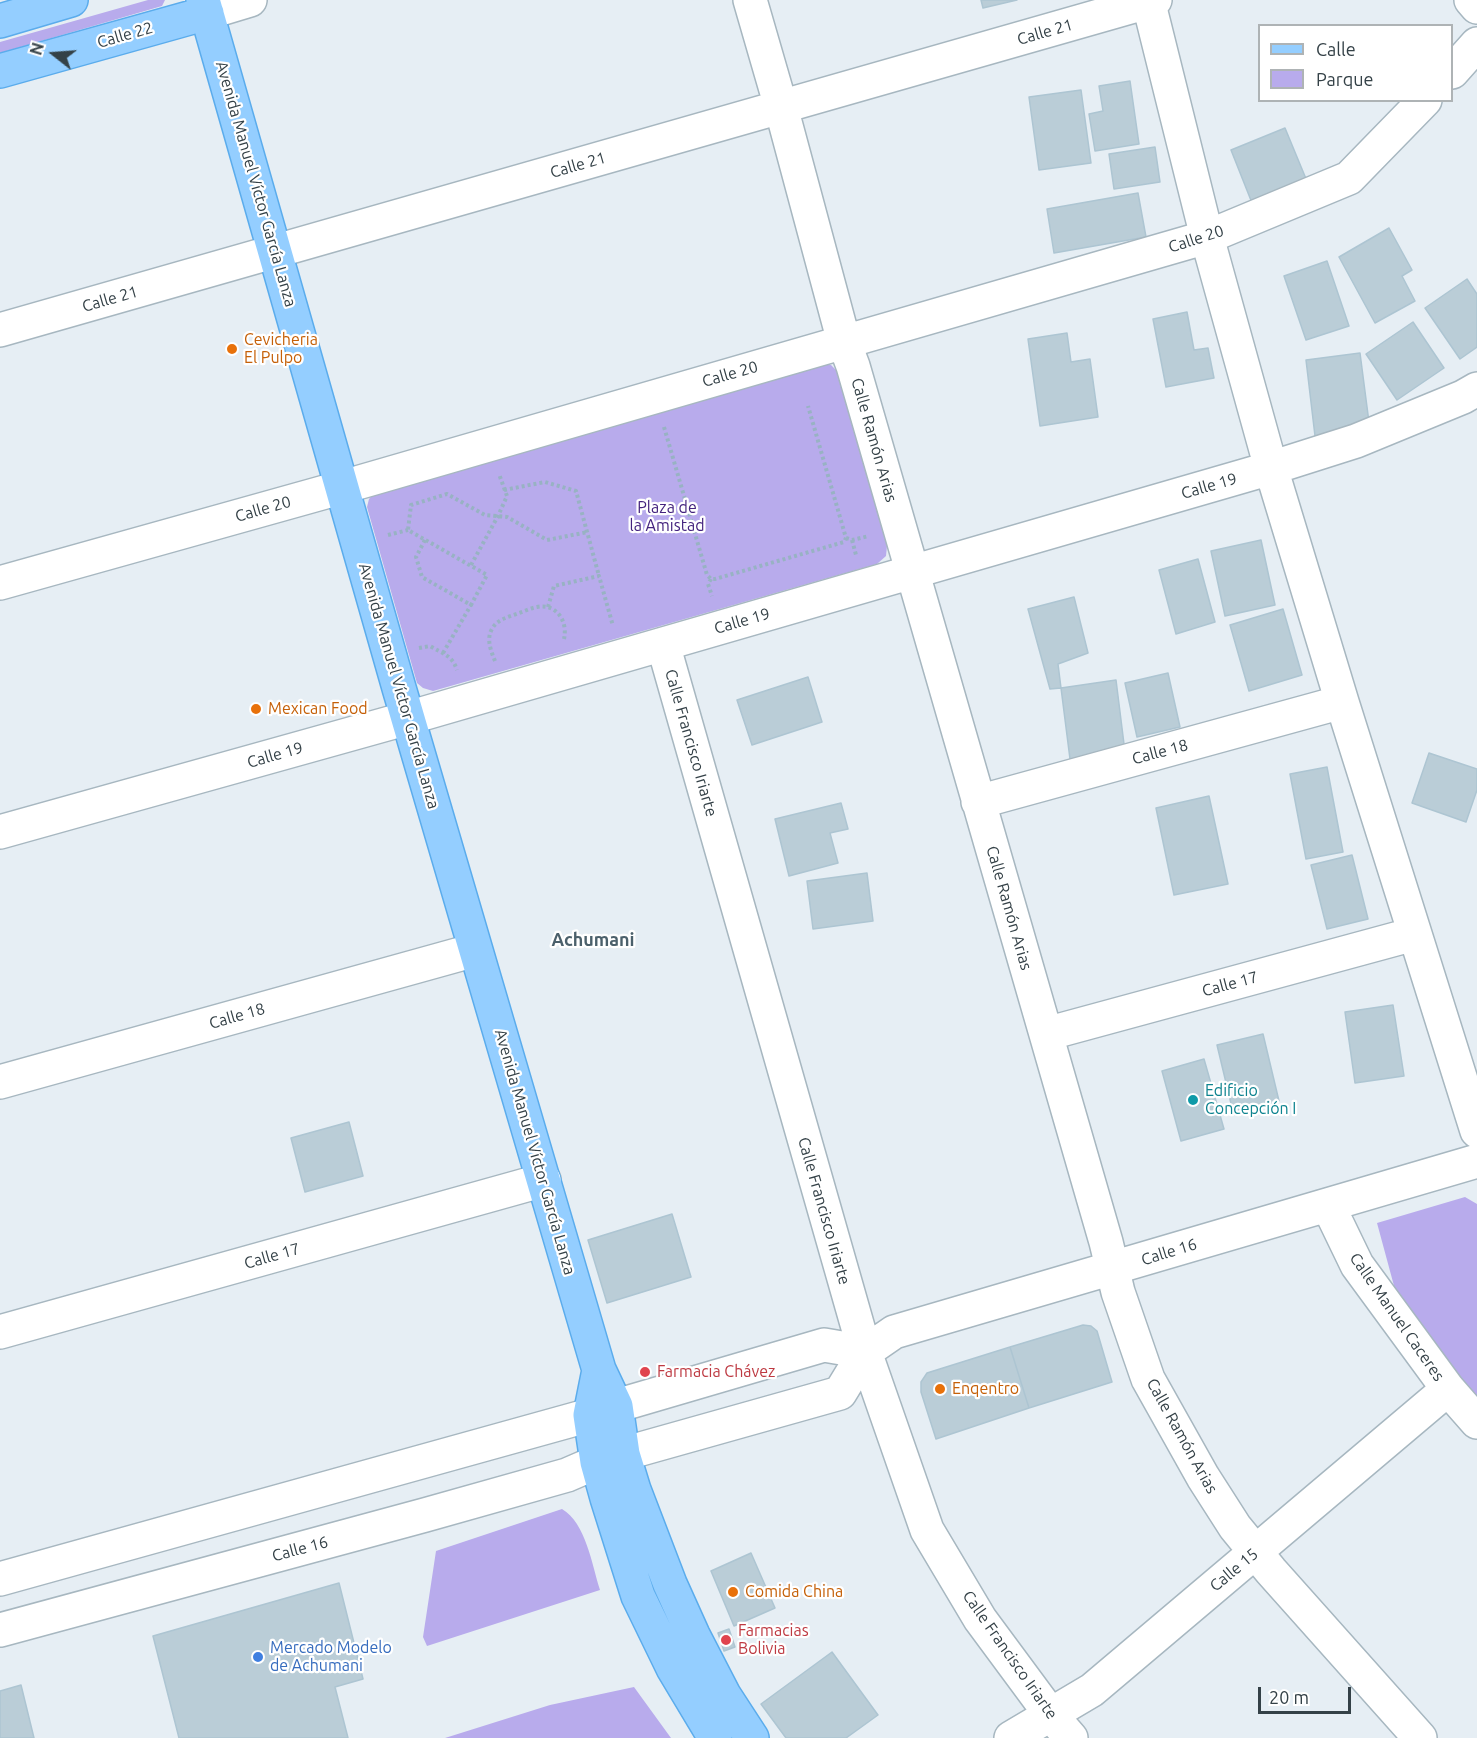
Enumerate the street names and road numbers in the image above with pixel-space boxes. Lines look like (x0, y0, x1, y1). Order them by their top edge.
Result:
street label: Calle 21 (1015, 15, 1075, 49)
street label: Calle 22 (95, 18, 155, 52)
street label: Avenida Manuel Víctor García Lanza (212, 59, 300, 309)
street label: Calle 21 (548, 148, 608, 182)
street label: Calle 20 (1166, 221, 1226, 257)
street label: Calle 21 (80, 282, 140, 316)
street label: Calle 20 (700, 357, 760, 391)
street label: Calle Ramón Arias (847, 376, 901, 504)
street label: Calle 19 (1179, 469, 1239, 503)
street label: Calle 20 (233, 492, 293, 526)
street label: Avenida Manuel Víctor García Lanza (355, 561, 443, 811)
street label: Calle 19 (712, 604, 772, 638)
street label: Calle Francisco Iriarte (661, 667, 721, 819)
street label: Calle 18 (1130, 735, 1190, 769)
street label: Calle 19 (245, 738, 305, 772)
street label: Calle Ramón Arias (982, 844, 1036, 972)
street label: Calle 17 (1200, 967, 1260, 1001)
street label: Calle 18 (207, 999, 267, 1033)
street label: Avenida Manuel Víctor García Lanza (491, 1027, 579, 1277)
street label: Calle Francisco Iriarte (794, 1135, 854, 1287)
street label: Calle 16 (1139, 1234, 1199, 1270)
street label: Calle 17 (242, 1239, 302, 1273)
street label: Calle Manuel Caceres (1346, 1249, 1448, 1385)
street label: Calle Ramón Arias (1142, 1375, 1222, 1497)
street label: Calle 16 (270, 1532, 330, 1566)
street label: Calle 15 (1206, 1544, 1262, 1596)
street label: Calle Francisco Iriarte (958, 1587, 1062, 1723)

